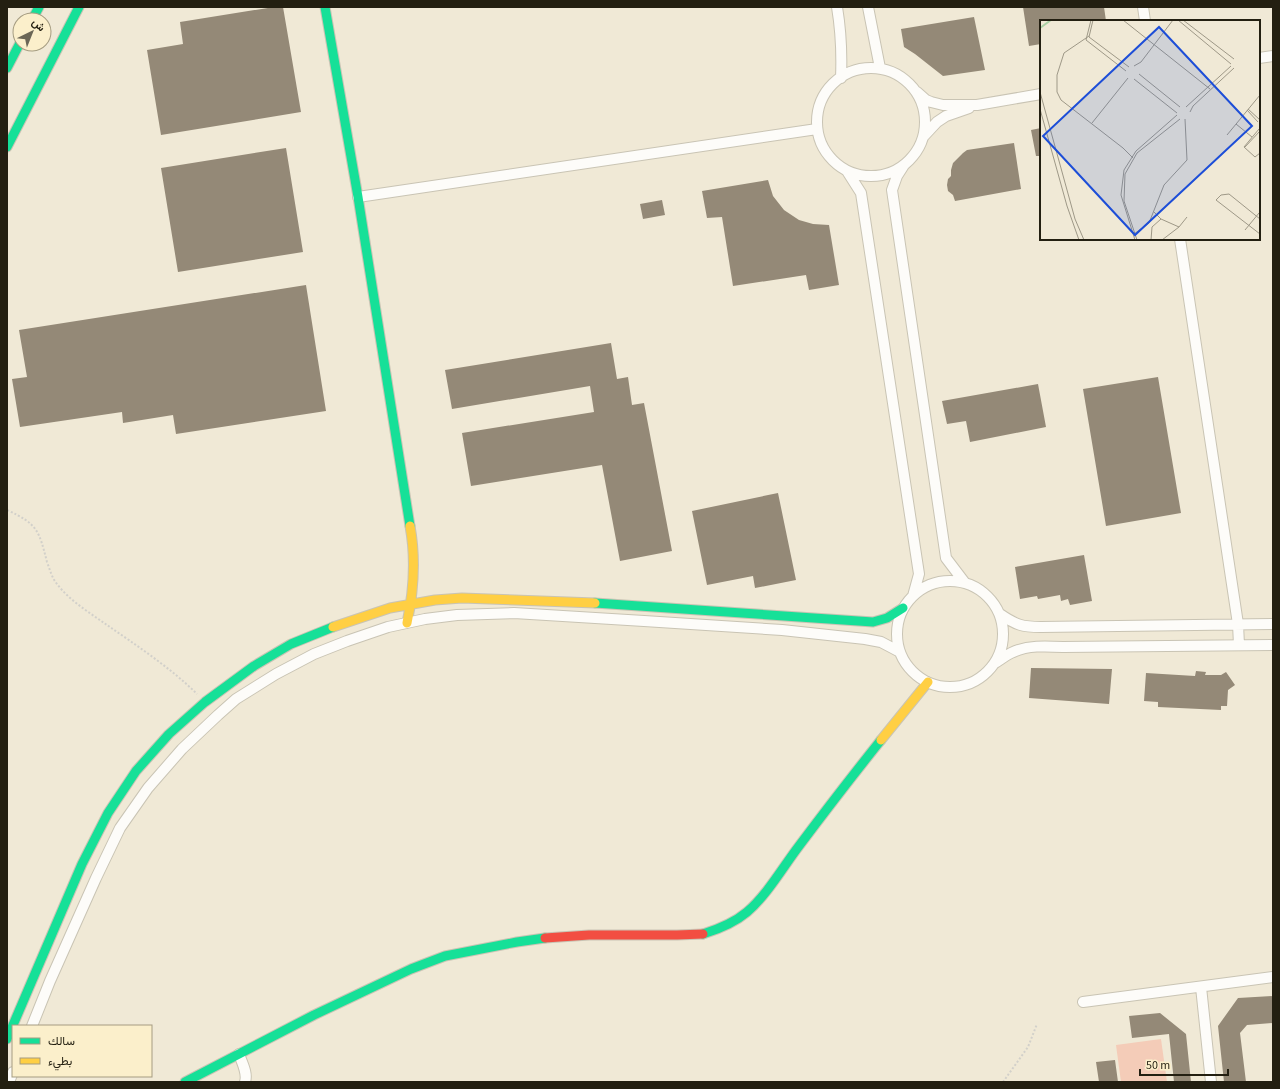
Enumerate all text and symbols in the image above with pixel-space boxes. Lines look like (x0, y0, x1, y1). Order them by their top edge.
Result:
north arrow (12, 12, 52, 52)
text: ش (29, 15, 48, 35)
inset map (1040, 20, 1260, 240)
legend (12, 1025, 152, 1077)
text: سالك (48, 1033, 75, 1050)
scale bar (1140, 1051, 1228, 1077)
text: بطيء (48, 1053, 72, 1071)
text: 50 m (1146, 1057, 1170, 1074)

